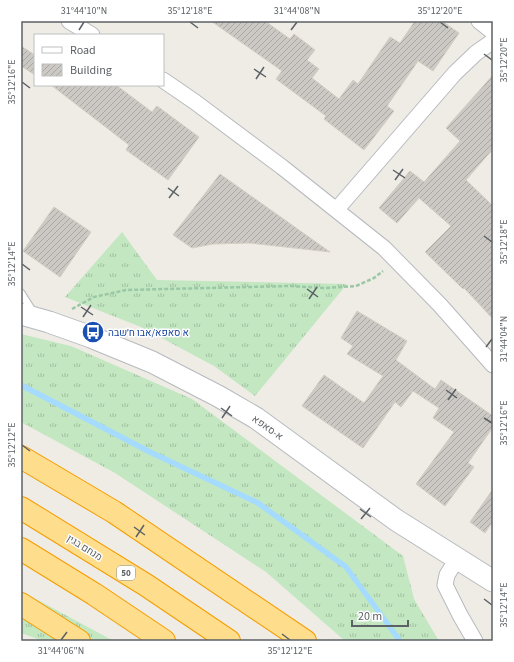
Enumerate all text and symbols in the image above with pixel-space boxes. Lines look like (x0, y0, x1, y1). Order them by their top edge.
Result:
text: 31°44'10"N (61, 4, 107, 18)
text: 35°12'18"E (167, 4, 213, 18)
text: 31°44'08"N (274, 4, 320, 18)
text: 35°12'20"E (417, 4, 463, 18)
legend (34, 34, 164, 86)
text: 35°12'20"E (497, 37, 511, 83)
text: Road (70, 42, 96, 59)
text: 35°12'16"E (5, 59, 19, 105)
text: Building (70, 62, 112, 79)
text: 35°12'18"E (497, 219, 511, 265)
text: 35°12'14"E (5, 241, 19, 287)
text: 31°44'04"N (497, 316, 511, 362)
bus stop icon: א סאפא/אבו ח׳שבה (80, 319, 106, 345)
place label: א סאפא/אבו ח׳שבה (108, 326, 189, 340)
text: 35°12'16"E (497, 400, 511, 446)
street label: א-סאפא (249, 412, 286, 444)
text: 35°12'12"E (5, 422, 19, 468)
street label: מנחם בגין (64, 531, 105, 564)
road number: 50 (117, 566, 135, 580)
text: 35°12'14"E (497, 582, 511, 628)
scale bar (352, 602, 408, 628)
text: 20 m (358, 608, 382, 625)
text: 31°44'06"N (38, 644, 84, 658)
text: 35°12'12"E (267, 644, 313, 658)

